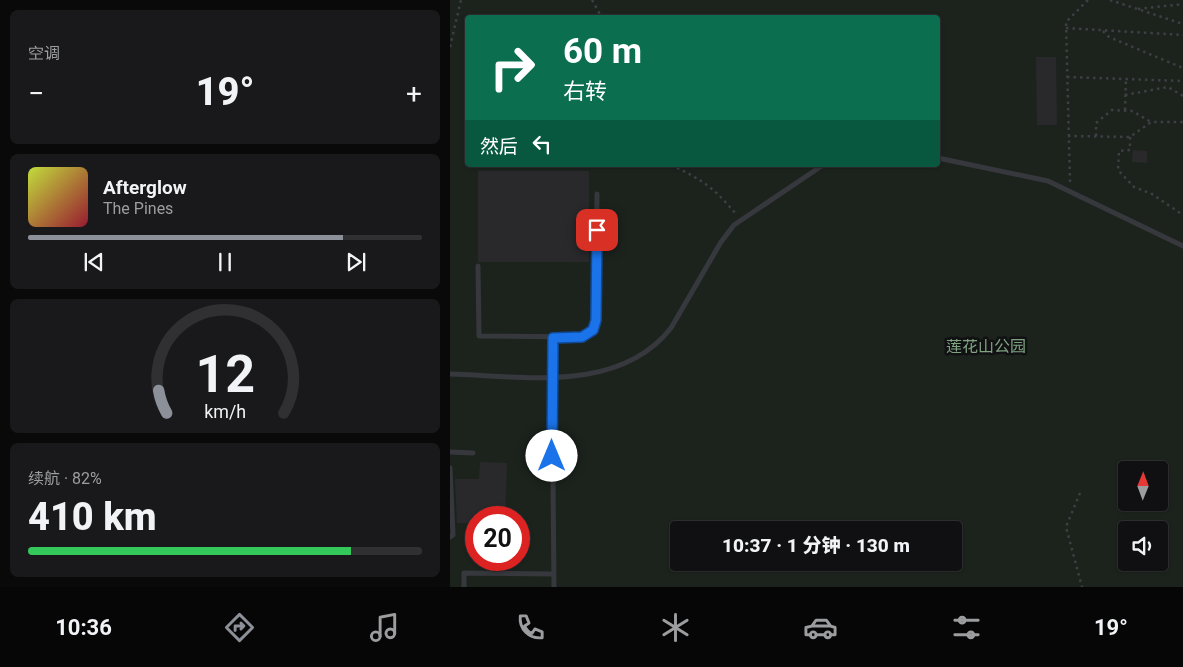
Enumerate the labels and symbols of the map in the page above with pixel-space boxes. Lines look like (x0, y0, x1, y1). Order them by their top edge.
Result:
pin (576, 209, 618, 251)
park label: 莲花山公园 (946, 337, 1026, 356)
position arrow (525, 429, 577, 481)
north arrow (1118, 461, 1168, 511)
speed limit sign: 20 (465, 506, 530, 571)

